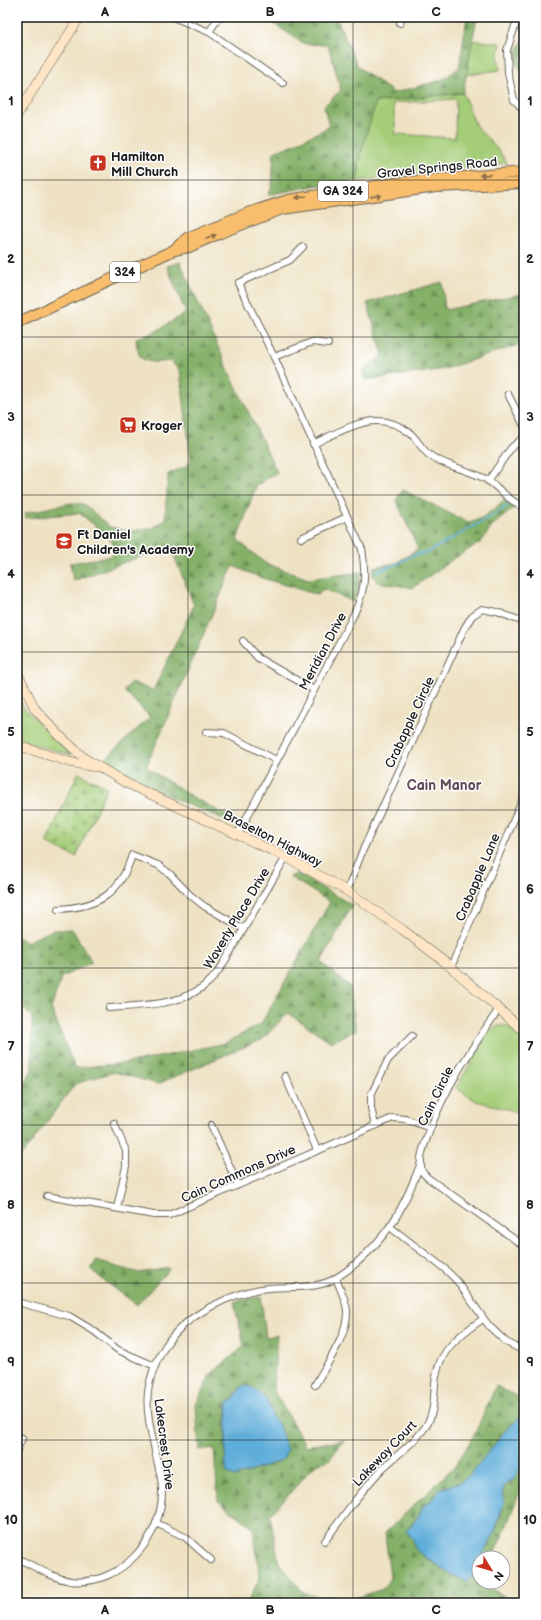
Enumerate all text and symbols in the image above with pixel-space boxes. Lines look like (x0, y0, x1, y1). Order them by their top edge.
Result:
text: A (100, 4, 109, 20)
text: B (265, 4, 275, 20)
text: C (431, 4, 441, 20)
text: 1 (8, 93, 14, 109)
text: 1 (527, 93, 533, 109)
place label: Hamilton Mill Church (111, 149, 178, 180)
church icon: Hamilton Mill Church (88, 153, 108, 173)
street label: Gravel Springs Road (376, 154, 498, 182)
one-way arrow (479, 172, 491, 179)
road number: GA 324 (318, 181, 368, 201)
one-way arrow (370, 193, 382, 199)
one-way arrow (295, 195, 307, 201)
one-way arrow (205, 234, 216, 240)
text: 2 (7, 251, 15, 267)
text: 2 (526, 251, 534, 267)
road number: 324 (110, 262, 140, 282)
text: 3 (7, 409, 15, 425)
text: 3 (526, 409, 534, 425)
supermarket icon: Kroger (118, 415, 138, 435)
place label: Kroger (141, 418, 183, 434)
place label: Ft Daniel Children's Academy (77, 527, 194, 558)
school or university icon: Ft Daniel Children's Academy (54, 531, 74, 551)
text: 4 (7, 566, 15, 582)
text: 4 (526, 566, 534, 582)
street label: Meridian Drive (296, 610, 350, 693)
street label: Crabapple Circle (382, 674, 438, 771)
text: 5 (7, 724, 15, 740)
text: 5 (526, 724, 534, 740)
district label: Cain Manor (407, 777, 482, 794)
street label: Braselton Highway (221, 807, 325, 871)
street label: Crabapple Lane (452, 831, 504, 924)
street label: Waverly Place Drive (200, 865, 274, 972)
text: 6 (7, 881, 15, 897)
text: 6 (526, 881, 534, 897)
text: 7 (7, 1039, 15, 1055)
text: 7 (526, 1039, 534, 1055)
street label: Cain Circle (415, 1064, 457, 1129)
street label: Cain Commons Drive (179, 1141, 298, 1206)
text: 8 (7, 1197, 15, 1213)
text: 8 (526, 1197, 534, 1213)
text: 9 (7, 1354, 15, 1370)
text: 9 (526, 1354, 534, 1370)
street label: Lakecrest Drive (150, 1398, 178, 1491)
street label: Lakeway Court (349, 1417, 420, 1490)
text: 10 (4, 1512, 18, 1528)
text: 10 (523, 1512, 537, 1528)
north arrow (471, 1550, 511, 1590)
text: N (491, 1569, 506, 1583)
text: A (100, 1602, 109, 1618)
text: B (265, 1602, 275, 1618)
text: C (431, 1602, 441, 1618)

